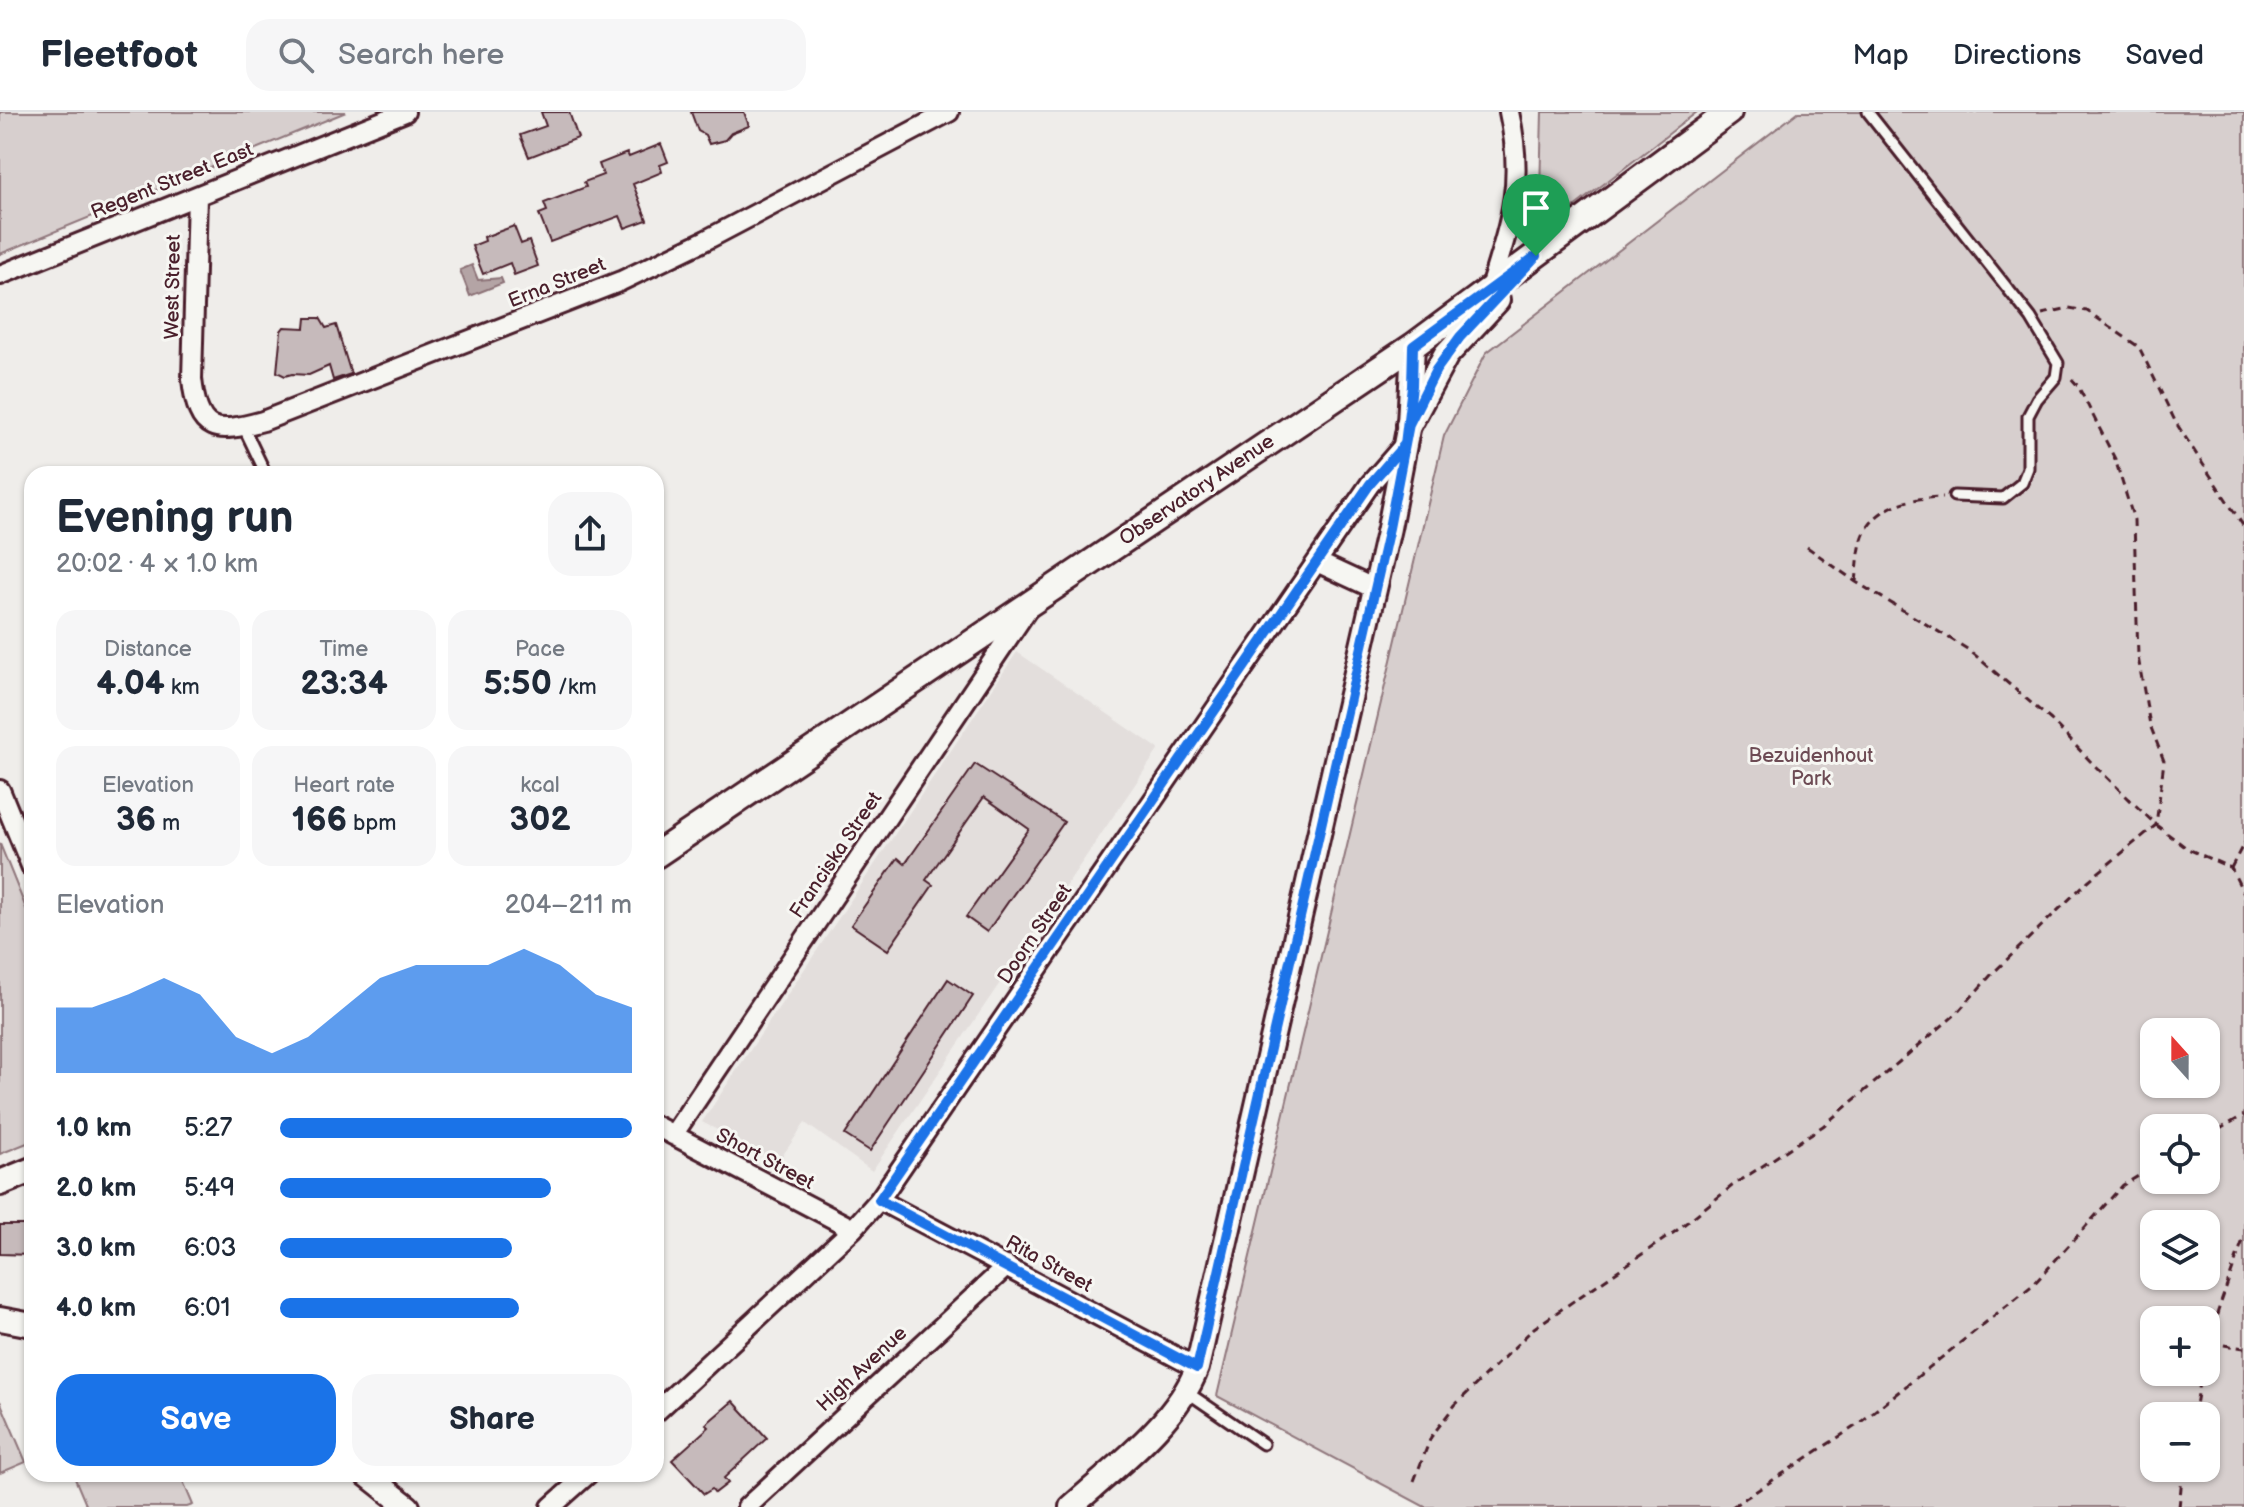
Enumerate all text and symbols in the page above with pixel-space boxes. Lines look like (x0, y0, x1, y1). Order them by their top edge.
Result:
search box (246, 19, 806, 91)
text: Fleetfoot (40, 33, 198, 78)
icon: search (274, 33, 318, 77)
text: Search here (338, 37, 504, 73)
text: Map (1852, 39, 1909, 72)
text: Directions (1953, 39, 2081, 72)
text: Saved (2125, 39, 2204, 72)
street label: Regent Street East (87, 138, 257, 224)
pin (1502, 174, 1570, 256)
icon: arrive (1514, 186, 1558, 230)
street label: West Street (160, 234, 186, 340)
street label: Erna Street (505, 253, 609, 313)
street label: Observatory Avenue (1115, 429, 1279, 551)
text: Evening run (56, 492, 293, 545)
button: share (548, 492, 632, 576)
text: 20:02 · 4 × 1.0 km (56, 549, 258, 580)
text: Distance (104, 636, 192, 663)
text: Time (320, 636, 368, 663)
text: Pace (515, 636, 565, 663)
text: 4.04 (96, 663, 165, 704)
text: 23:34 (300, 663, 388, 704)
text: 5:50 (483, 663, 552, 704)
text: km (165, 674, 200, 701)
text: /km (552, 674, 597, 701)
park label: Bezuidenhout Park (1748, 744, 1874, 791)
text: Elevation (102, 772, 194, 799)
text: Heart rate (293, 772, 395, 799)
text: kcal (520, 772, 560, 799)
street label: Franciska Street (785, 787, 887, 923)
text: 36 (116, 799, 156, 840)
text: 166 (292, 799, 347, 840)
text: 302 (509, 799, 571, 840)
text: m (156, 810, 180, 837)
text: bpm (347, 810, 396, 837)
street label: Doorn Street (993, 879, 1077, 989)
text: Elevation (56, 890, 164, 921)
text: 204–211 m (505, 890, 632, 921)
north arrow (2140, 1018, 2220, 1098)
map controls (2140, 1018, 2220, 1482)
text: 1.0 km (56, 1113, 132, 1144)
text: 5:27 (184, 1113, 232, 1144)
button: locate (2140, 1114, 2220, 1194)
street label: Short Street (712, 1123, 818, 1195)
text: 2.0 km (56, 1173, 136, 1204)
text: 5:49 (184, 1173, 235, 1204)
button: layers (2140, 1210, 2220, 1290)
street label: Rita Street (1001, 1230, 1097, 1298)
text: 3.0 km (56, 1233, 136, 1264)
text: 6:03 (184, 1233, 236, 1264)
text: 4.0 km (56, 1293, 136, 1324)
text: 6:01 (184, 1293, 231, 1324)
button: + (2140, 1306, 2220, 1386)
street label: High Avenue (812, 1321, 912, 1417)
button: Save (56, 1374, 336, 1466)
button: Share (352, 1374, 632, 1466)
button: − (2140, 1402, 2220, 1482)

